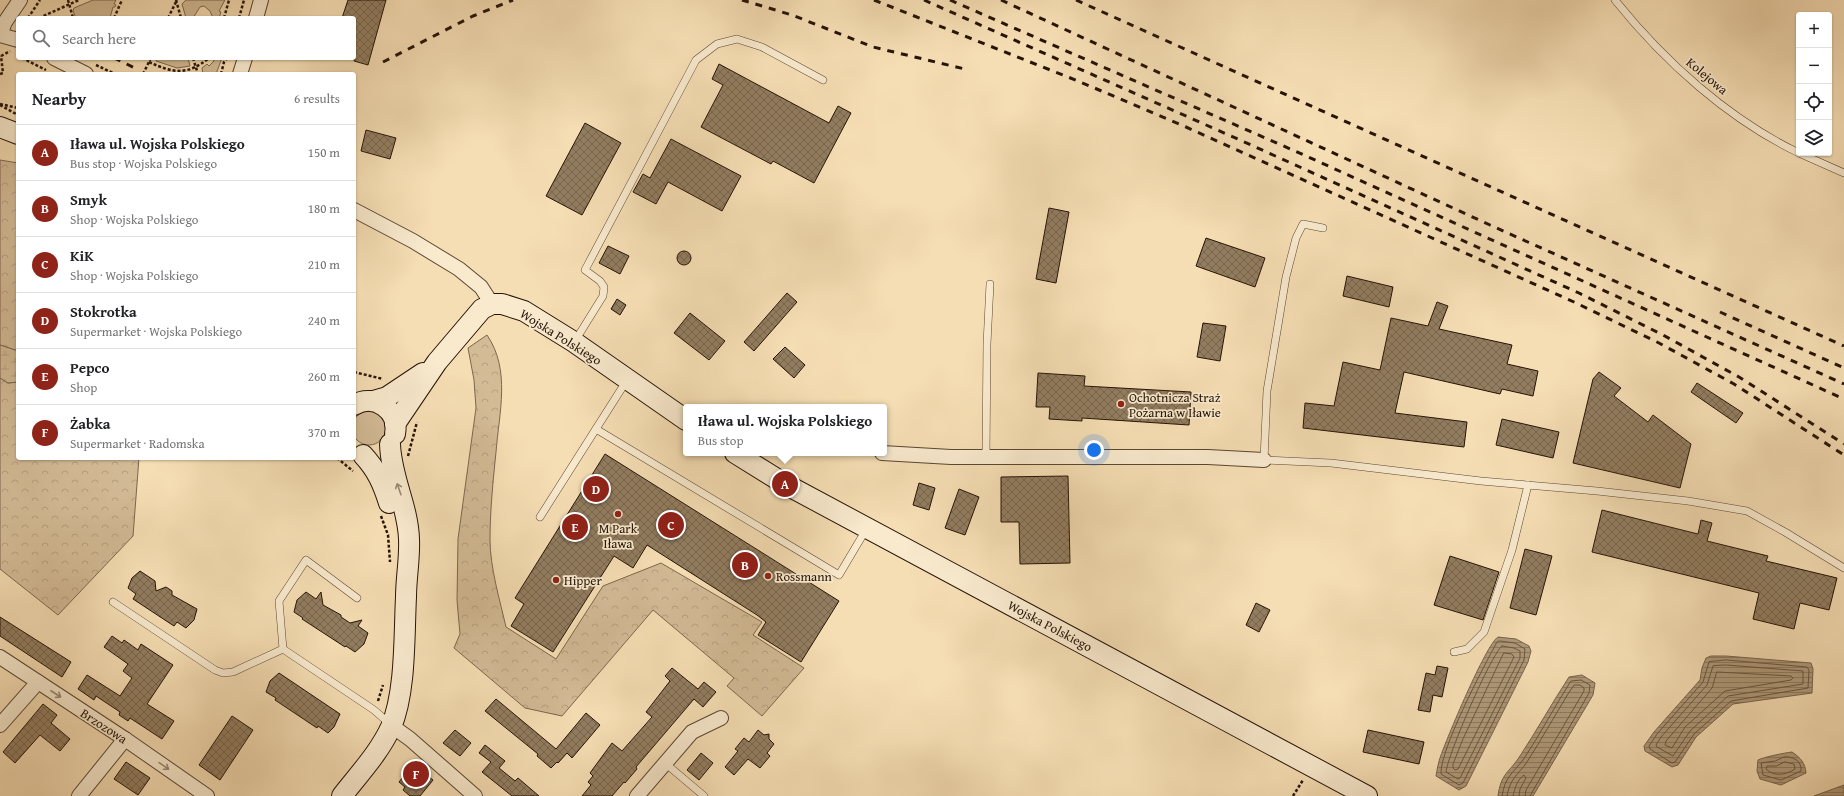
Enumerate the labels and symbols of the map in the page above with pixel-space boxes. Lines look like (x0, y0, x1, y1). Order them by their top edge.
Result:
street label: Kolejowa (1682, 53, 1733, 100)
street label: Wojska Polskiego (516, 304, 606, 370)
place label: Ochotnicza Straż Pożarna w Iławie (1129, 388, 1221, 422)
marker: Ochotnicza Straż Pożarna w Iławie (1116, 399, 1126, 409)
your location (1084, 440, 1104, 460)
pin: A (772, 469, 798, 499)
pin: D (583, 474, 609, 504)
one-way arrow (395, 482, 402, 495)
marker: M Park Iława (613, 509, 623, 519)
pin: C (658, 510, 684, 540)
pin: E (562, 512, 588, 542)
place label: M Park Iława (599, 519, 638, 553)
pin: B (732, 550, 758, 580)
place label: Rossmann (776, 567, 833, 586)
place label: Hipper (564, 571, 602, 590)
marker: Rossmann (763, 571, 773, 581)
marker: Hipper (551, 575, 561, 585)
street label: Wojska Polskiego (1004, 596, 1096, 656)
one-way arrow (50, 690, 61, 698)
street label: Brzozowa (77, 704, 132, 749)
pin: F (403, 759, 429, 789)
one-way arrow (158, 762, 169, 770)

